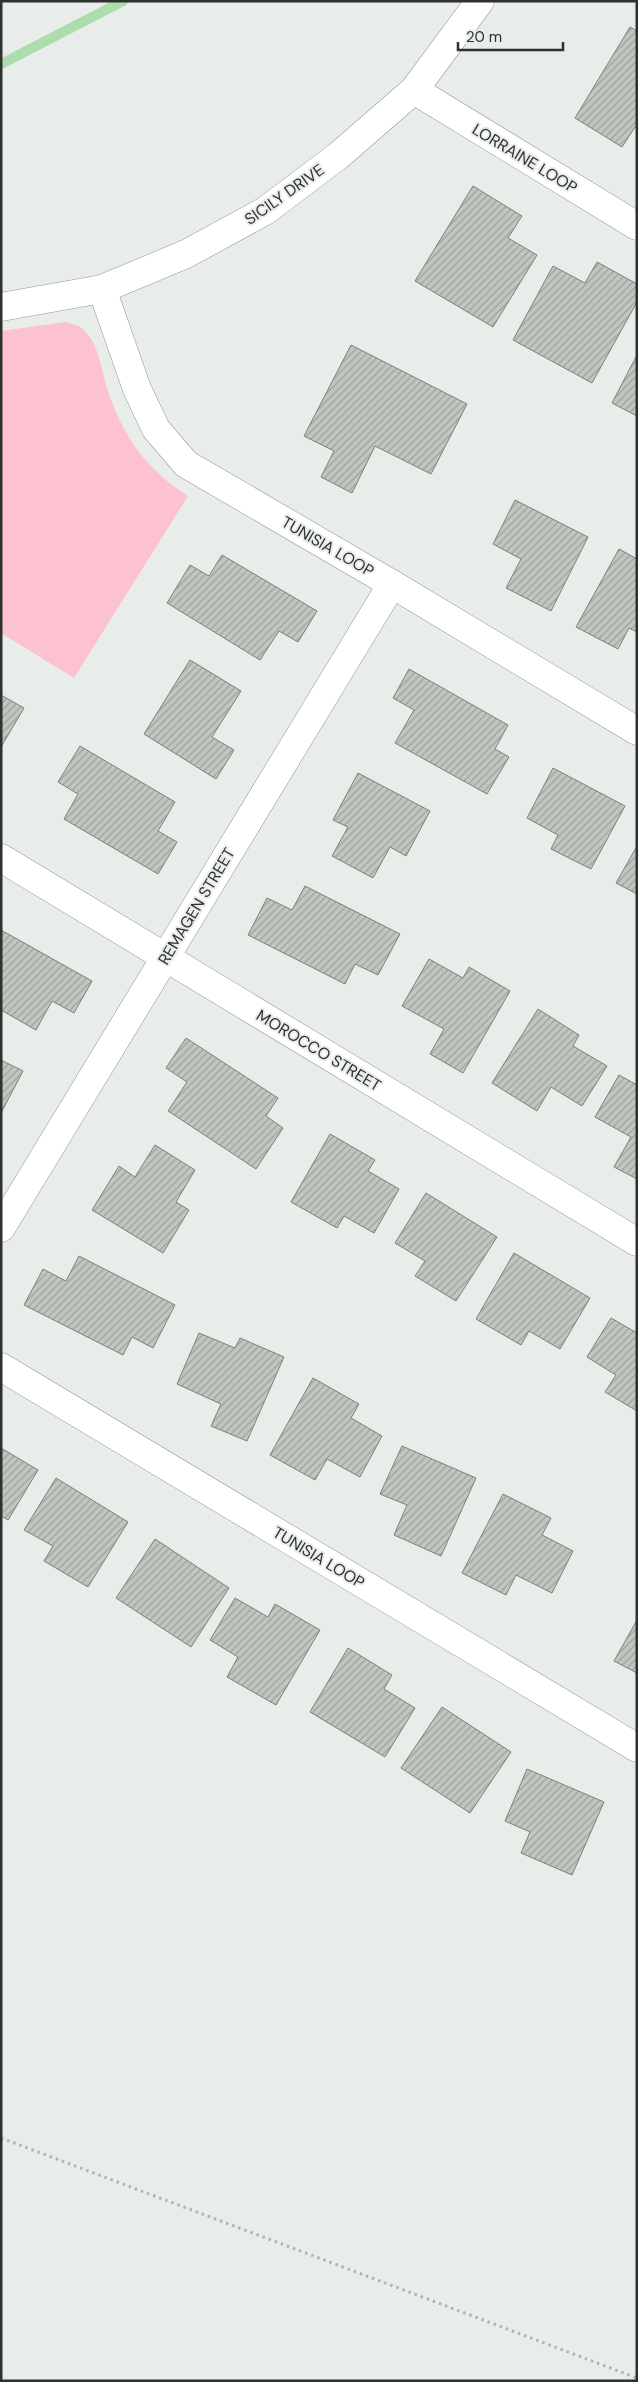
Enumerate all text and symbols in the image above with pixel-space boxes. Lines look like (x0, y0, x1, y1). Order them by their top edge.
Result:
scale bar (458, 20, 563, 52)
text: 20 m (466, 27, 502, 47)
street label: LORRAINE LOOP (468, 119, 581, 198)
street label: SICILY DRIVE (240, 159, 328, 230)
street label: TUNISIA LOOP (278, 511, 378, 581)
street label: REMAGEN STREET (153, 844, 240, 969)
street label: MOROCCO STREET (253, 1005, 385, 1096)
street label: TUNISIA LOOP (269, 1522, 369, 1593)

